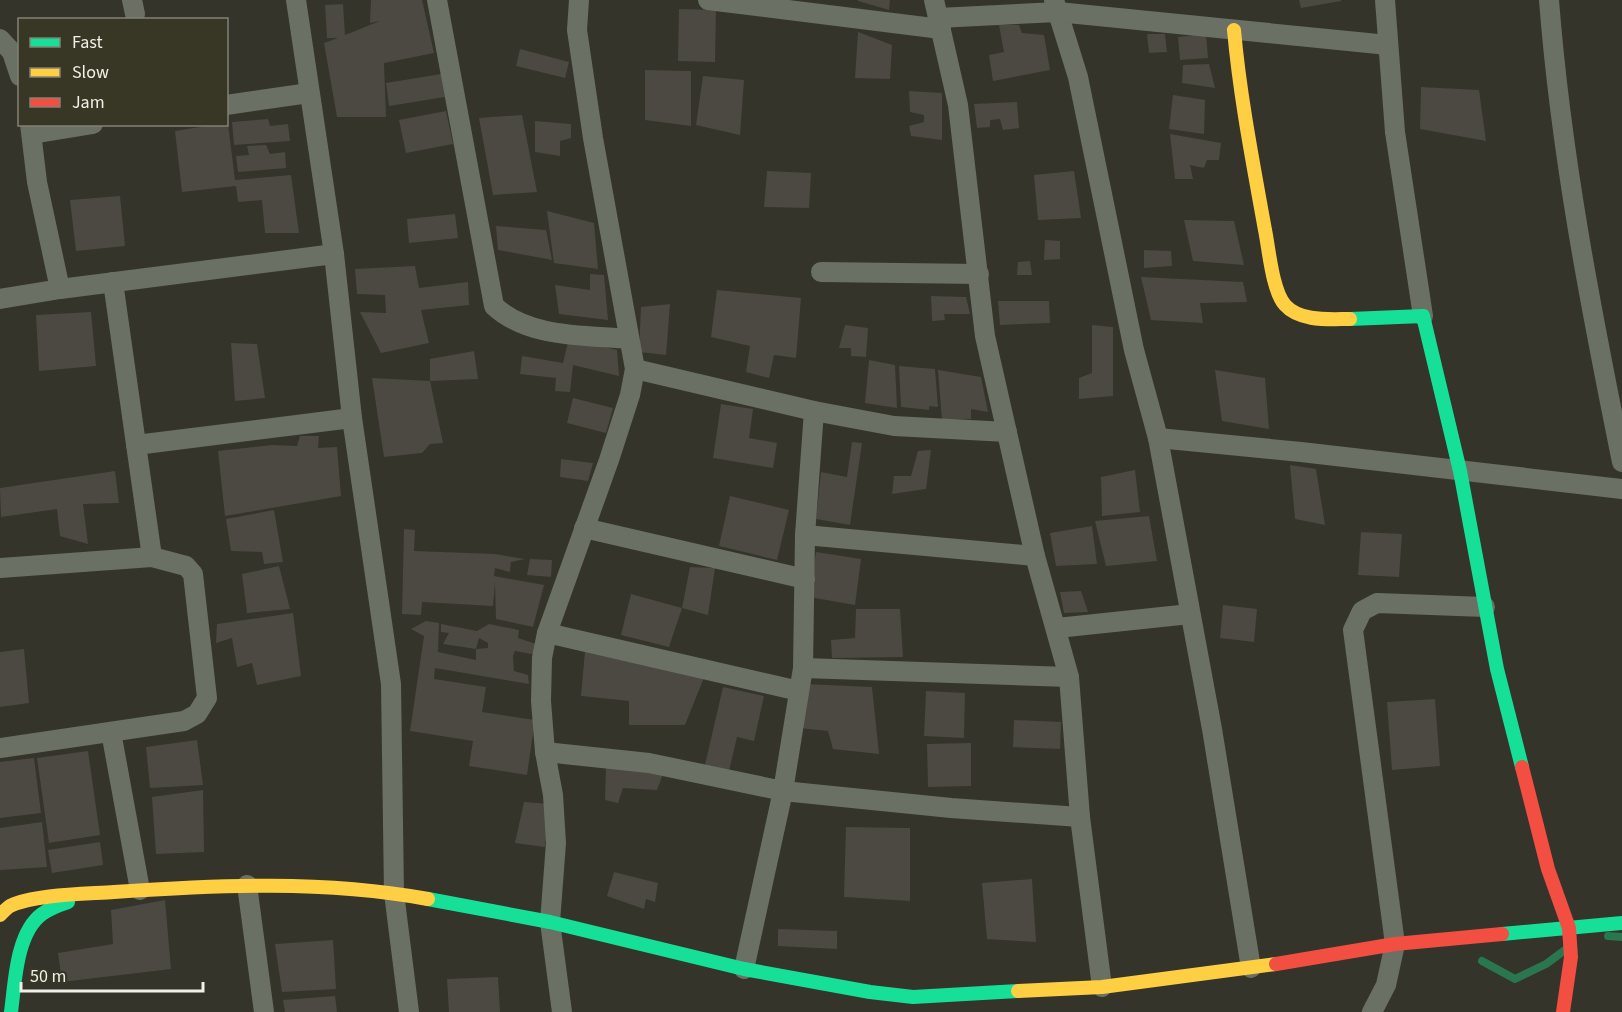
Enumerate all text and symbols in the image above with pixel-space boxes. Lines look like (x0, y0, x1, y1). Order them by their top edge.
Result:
legend (18, 18, 228, 126)
text: Fast (72, 30, 103, 55)
text: Slow (72, 60, 109, 85)
text: Jam (72, 90, 105, 115)
scale bar (21, 955, 202, 993)
text: 50 m (30, 964, 66, 989)

